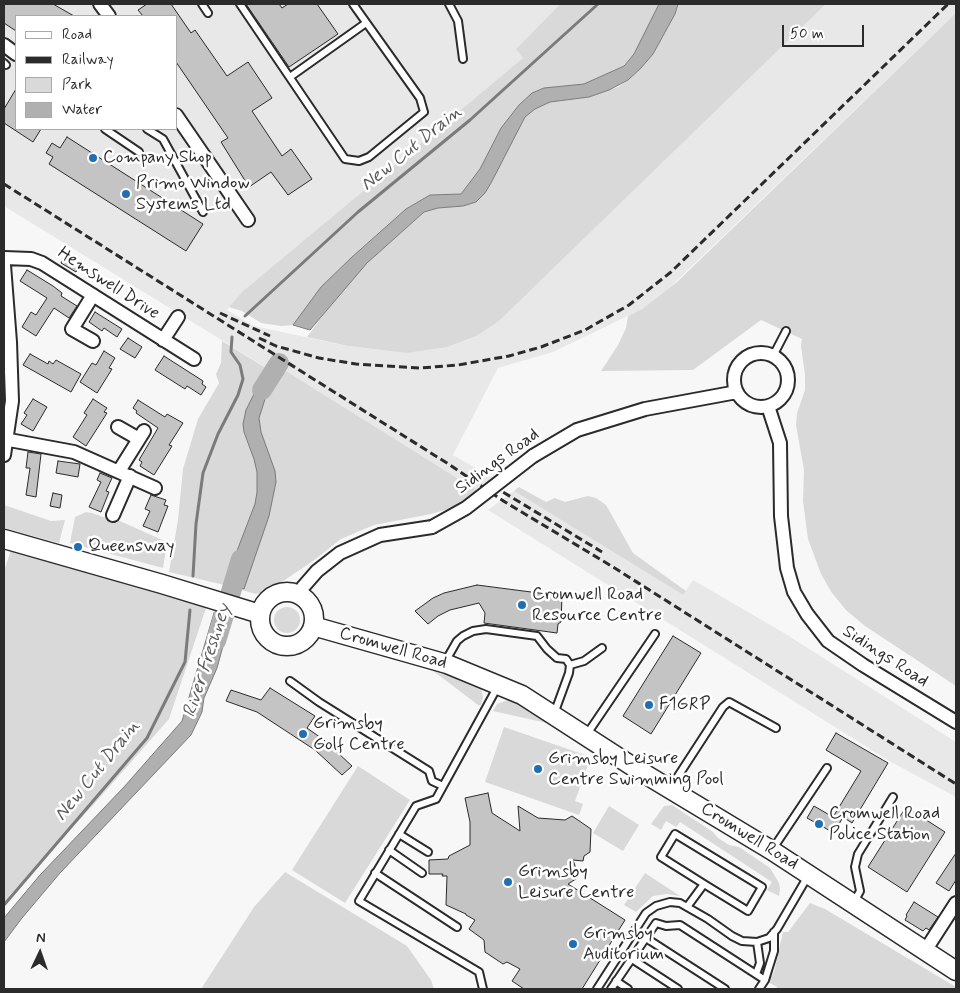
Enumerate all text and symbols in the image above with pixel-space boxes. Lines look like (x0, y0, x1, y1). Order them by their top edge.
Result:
legend (15, 15, 178, 130)
scale bar (785, 15, 868, 47)
text: 50 m (790, 24, 824, 44)
text: Road (62, 25, 92, 45)
text: Railway (62, 50, 114, 70)
text: Park (62, 75, 92, 95)
text: Water (62, 100, 102, 120)
water label: New Cut Drain (357, 101, 467, 197)
place label: Company Shop (103, 147, 212, 169)
marker: Company Shop (87, 152, 99, 164)
place label: Primo Window Systems Ltd (136, 173, 250, 215)
marker: Primo Window Systems Ltd (120, 188, 132, 200)
street label: Hemswell Drive (53, 243, 163, 325)
street label: Sidings Road (452, 424, 544, 500)
place label: Queensway (88, 536, 174, 558)
marker: Queensway (72, 541, 84, 553)
place label: Cromwell Road Resource Centre (532, 584, 662, 626)
marker: Cromwell Road Resource Centre (516, 599, 528, 611)
water label: River Freshney (179, 601, 237, 721)
street label: Sidings Road (838, 621, 932, 693)
street label: Cromwell Road (337, 623, 449, 675)
place label: F1GRP (659, 694, 710, 716)
marker: F1GRP (643, 699, 655, 711)
place label: Grimsby Golf Centre (313, 713, 405, 756)
water label: New Cut Drain (50, 716, 146, 826)
marker: Grimsby Golf Centre (297, 728, 309, 740)
place label: Grimsby Leisure Centre Swimming Pool (548, 748, 724, 791)
marker: Grimsby Leisure Centre Swimming Pool (532, 763, 544, 775)
street label: Cromwell Road (696, 798, 802, 876)
place label: Cromwell Road Police Station (829, 803, 940, 846)
marker: Cromwell Road Police Station (813, 818, 825, 830)
place label: Grimsby Leisure Centre (518, 861, 634, 904)
marker: Grimsby Leisure Centre (502, 876, 514, 888)
place label: Grimsby Auditorium (583, 923, 664, 966)
north arrow (15, 928, 65, 978)
text: N (36, 929, 46, 947)
marker: Grimsby Auditorium (567, 938, 579, 950)

